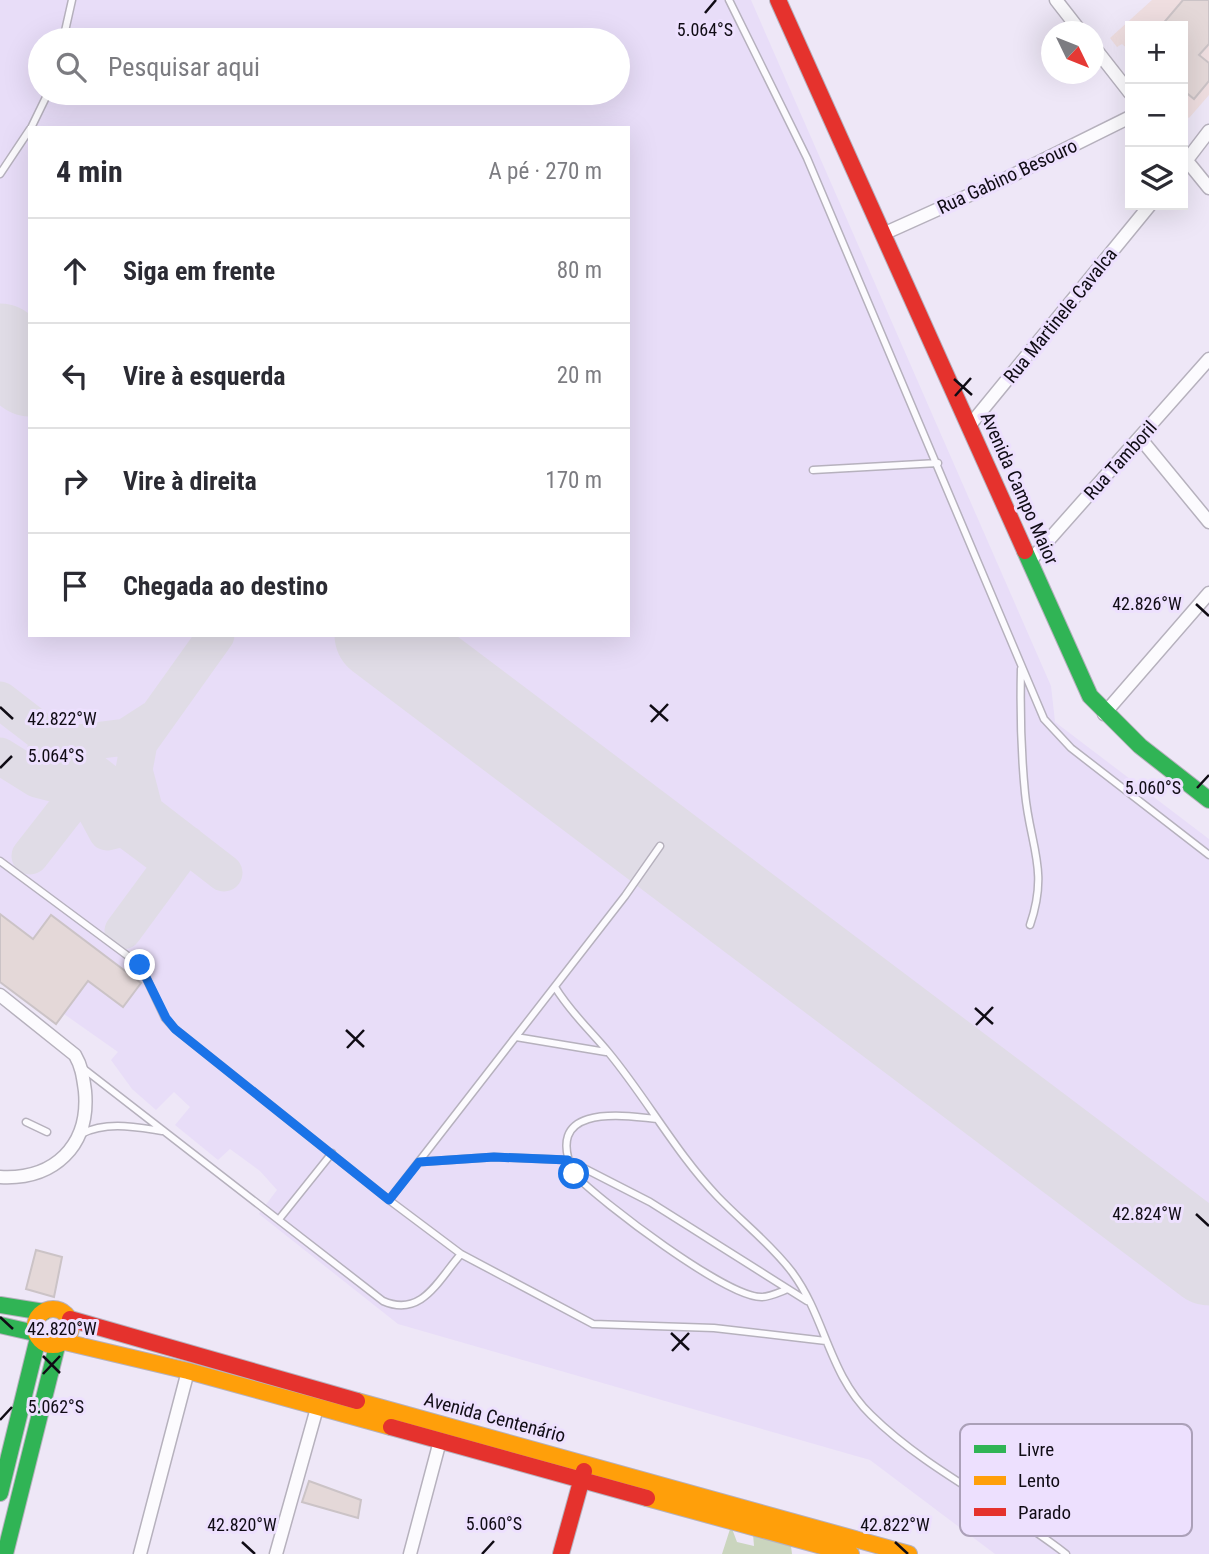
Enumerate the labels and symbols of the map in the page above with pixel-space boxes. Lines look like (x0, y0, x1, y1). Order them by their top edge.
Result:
text: 5.064°S (677, 19, 733, 40)
north arrow (1041, 21, 1104, 84)
street label: Rua Gabino Besouro (934, 134, 1081, 219)
street label: Rua Martinele Cavalca (999, 243, 1122, 388)
street label: Avenida Campo Maior (976, 408, 1064, 568)
street label: Rua Tamboril (1079, 416, 1162, 504)
text: 42.826°W (1112, 593, 1182, 614)
text: 42.822°W (27, 708, 97, 729)
text: 5.064°S (28, 745, 84, 766)
text: 5.060°S (1125, 777, 1181, 798)
route end (124, 949, 155, 980)
route start (558, 1158, 589, 1189)
text: 42.824°W (1112, 1203, 1182, 1224)
text: 42.820°W (27, 1318, 97, 1339)
street label: Avenida Centenário (422, 1388, 568, 1447)
text: 5.062°S (28, 1396, 84, 1417)
legend (960, 1424, 1192, 1536)
text: Livre (1018, 1438, 1054, 1461)
text: Lento (1018, 1469, 1060, 1492)
text: Parado (1018, 1501, 1071, 1524)
text: 5.060°S (466, 1513, 522, 1534)
text: 42.820°W (207, 1514, 277, 1535)
text: 42.822°W (860, 1514, 930, 1535)

